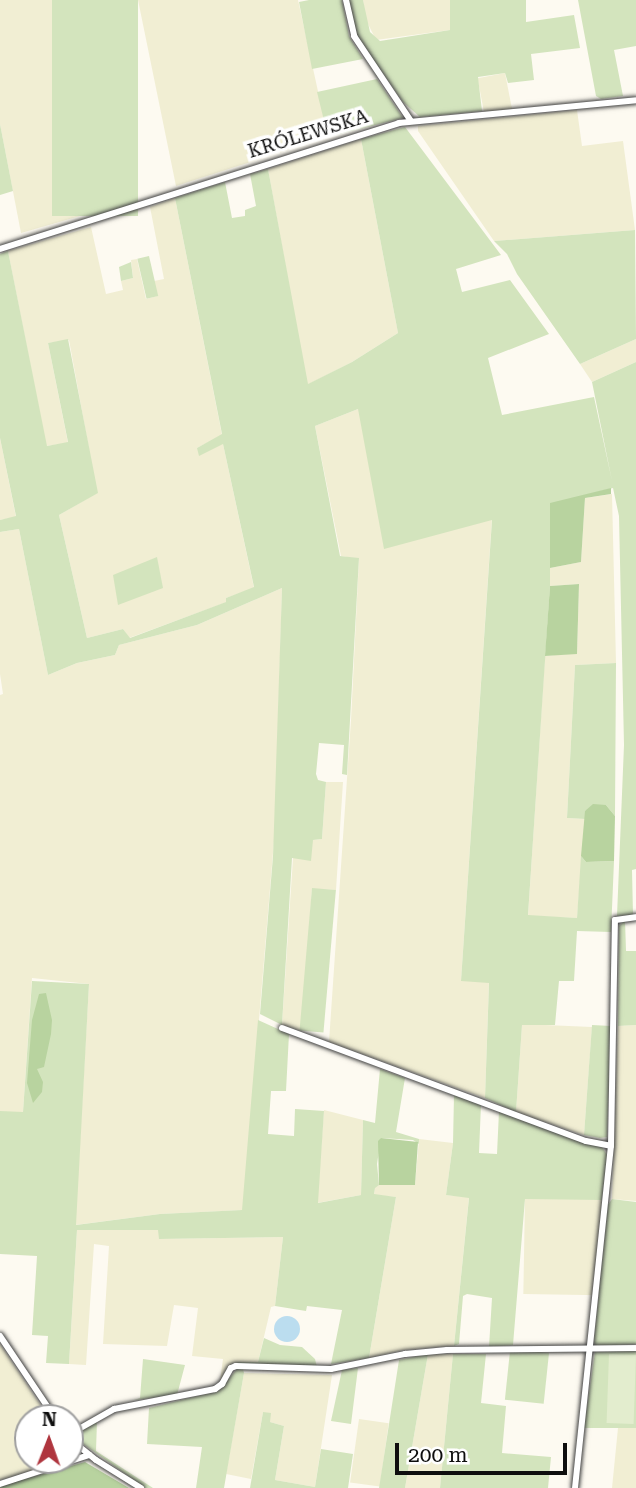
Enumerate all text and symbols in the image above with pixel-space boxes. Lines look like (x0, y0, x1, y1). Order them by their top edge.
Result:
street label: KRÓLEWSKA (245, 105, 371, 163)
north arrow (14, 1404, 84, 1474)
text: N (42, 1408, 57, 1431)
scale bar (398, 1428, 570, 1472)
text: 200 m (408, 1443, 468, 1467)

